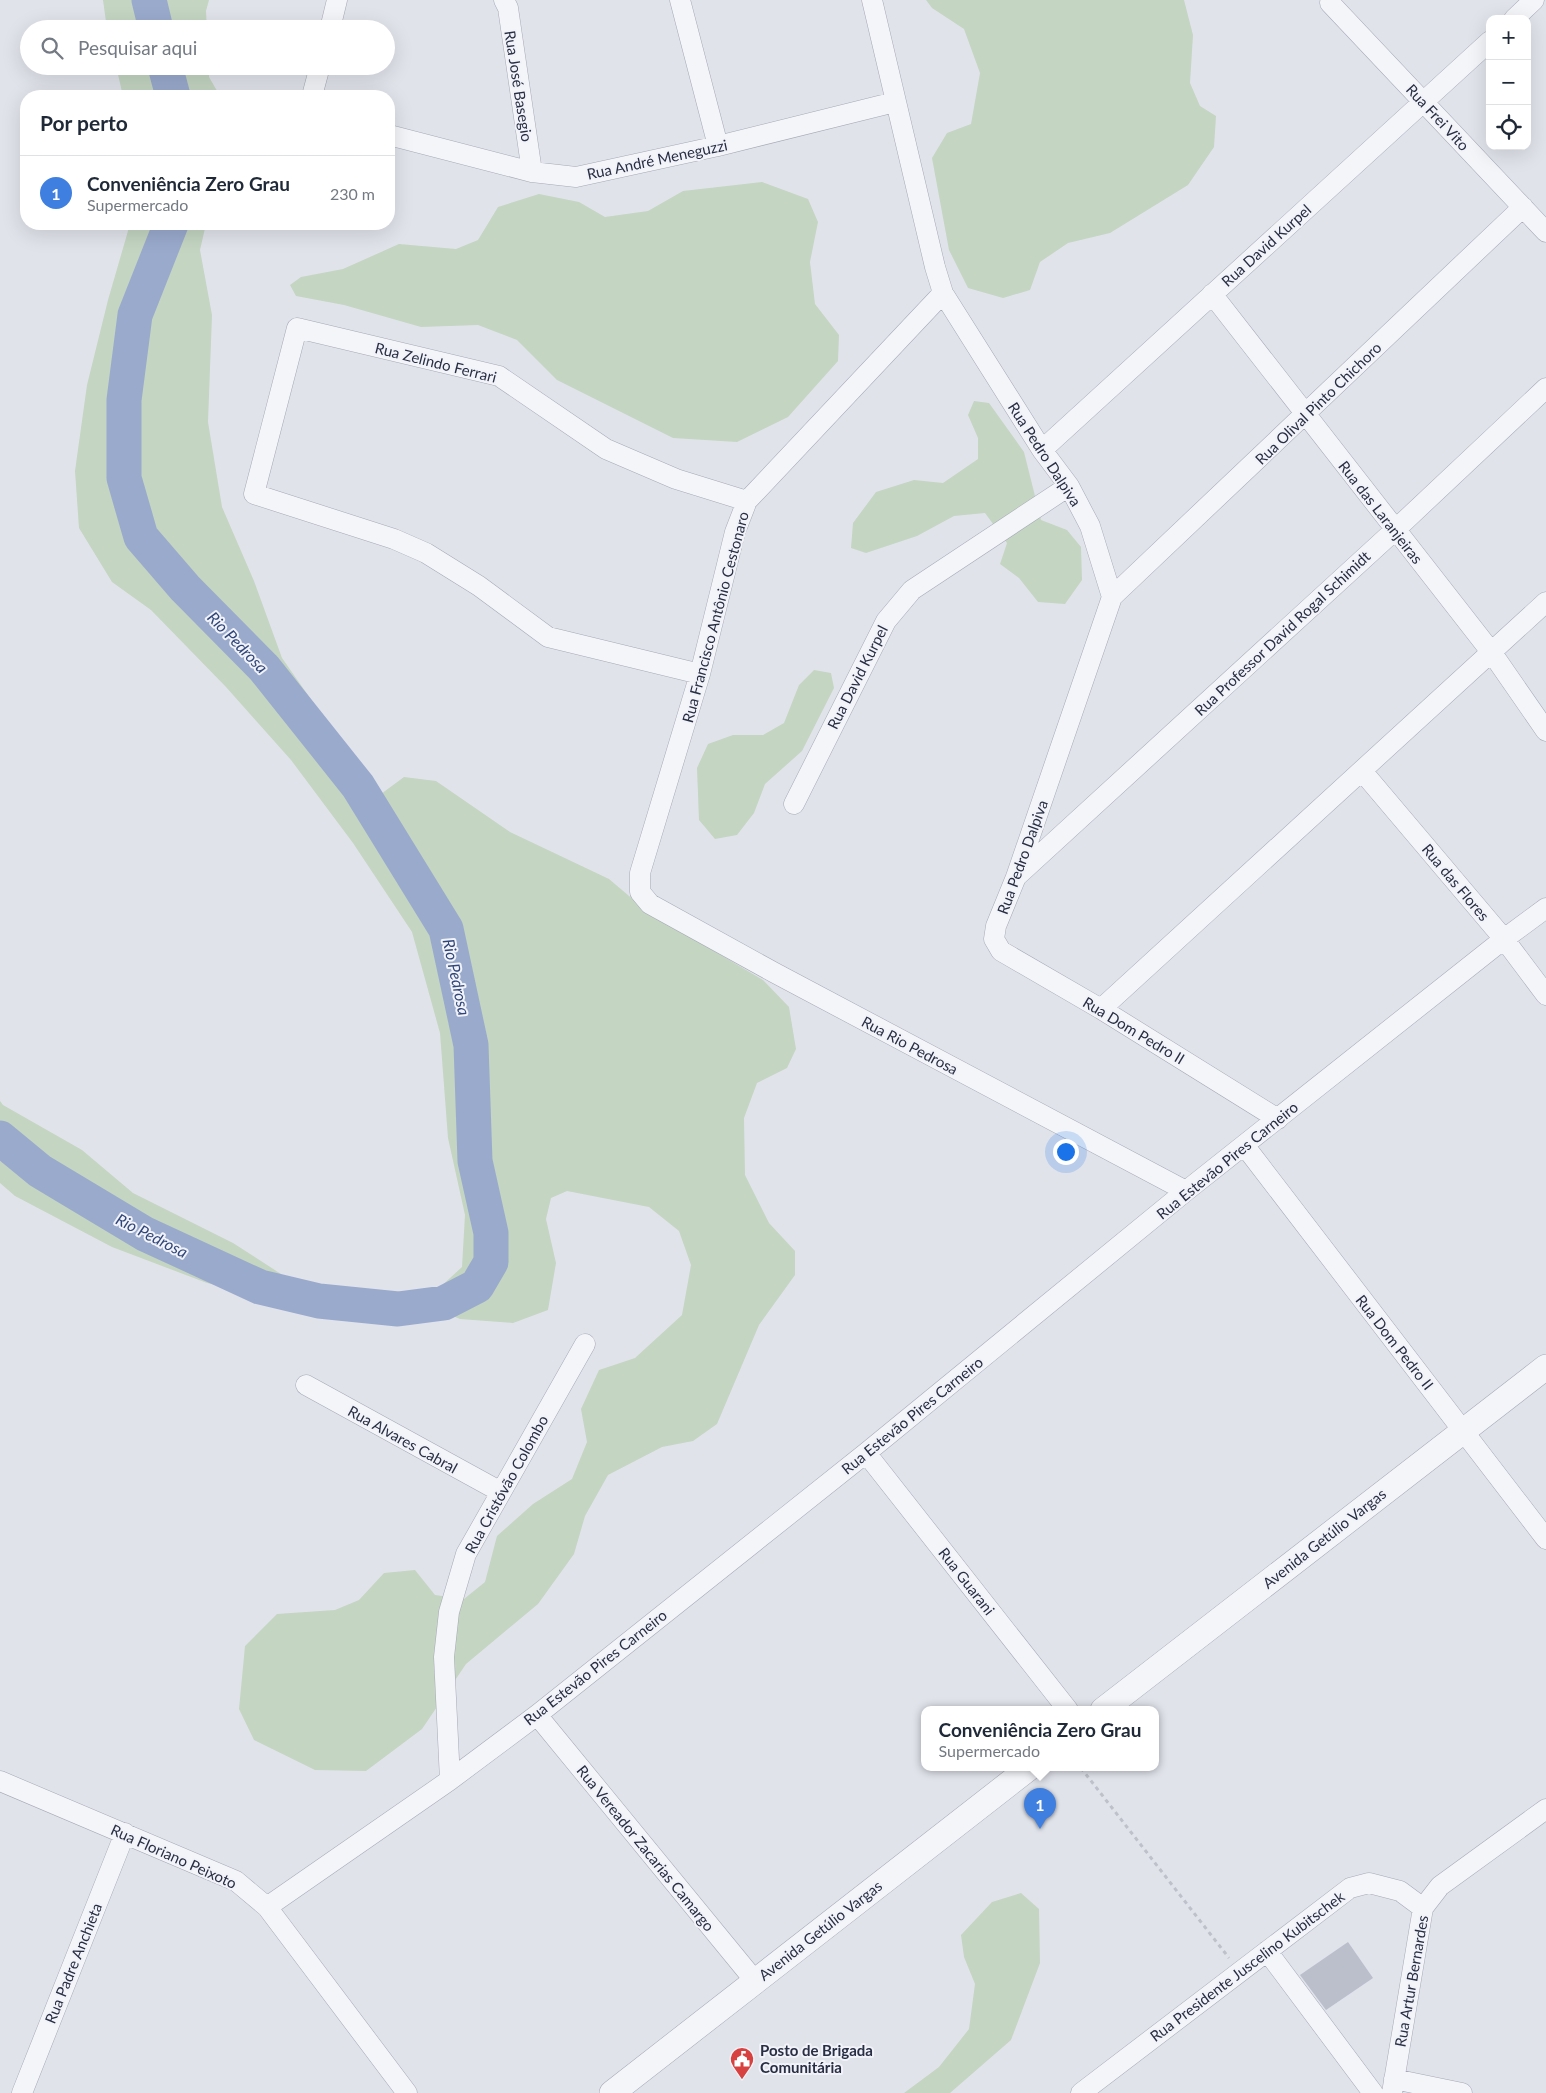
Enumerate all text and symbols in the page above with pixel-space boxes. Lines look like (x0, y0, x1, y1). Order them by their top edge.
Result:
map controls (1486, 15, 1531, 150)
button: + (1486, 15, 1531, 60)
search box (20, 20, 395, 75)
street label: Rua José Basegio (501, 29, 537, 143)
icon: search (38, 34, 66, 62)
text: Pesquisar aqui (78, 36, 197, 59)
button: − (1486, 60, 1531, 105)
street label: Rua Frei Vito (1403, 80, 1473, 154)
button: locate (1486, 105, 1531, 150)
text: Por perto (40, 110, 128, 135)
street label: Rua André Meneguzzi (585, 135, 729, 183)
text: Conveniência Zero Grau (87, 172, 290, 195)
text: 1 (51, 184, 61, 203)
text: 230 m (330, 184, 375, 203)
text: Supermercado (87, 195, 188, 214)
street label: Rua David Kurpel (1218, 200, 1314, 290)
street label: Rua Zelindo Ferrari (373, 338, 499, 386)
street label: Rua Olival Pinto Chichoro (1251, 338, 1385, 468)
street label: Rua Pedro Dalpiva (1005, 399, 1085, 509)
street label: Rua das Laranjeiras (1335, 457, 1427, 567)
street label: Rua Francisco Antônio Cestonaro (678, 509, 752, 725)
street label: Rua Professor David Rogal Schimidt (1190, 546, 1374, 719)
water label: Rio Pedrosa (204, 607, 272, 677)
street label: Rua David Kurpel (823, 622, 891, 732)
street label: Rua Pedro Dalpiva (993, 797, 1051, 917)
street label: Rua das Flores (1419, 840, 1493, 924)
water label: Rio Pedrosa (440, 937, 474, 1017)
street label: Rua Dom Pedro II (1080, 993, 1188, 1067)
street label: Rua Rio Pedrosa (859, 1012, 961, 1078)
street label: Rua Estevão Pires Carneiro (1153, 1097, 1301, 1223)
your location (1053, 1139, 1079, 1165)
water label: Rio Pedrosa (113, 1209, 191, 1261)
street label: Rua Dom Pedro II (1352, 1291, 1438, 1393)
street label: Rua Estevão Pires Carneiro (838, 1352, 986, 1478)
street label: Rua Alvares Cabral (345, 1401, 461, 1477)
street label: Rua Cristóvão Colombo (461, 1412, 551, 1556)
street label: Avenida Getúlio Vargas (1259, 1484, 1389, 1592)
street label: Rua Guarani (935, 1544, 999, 1618)
street label: Rua Estevão Pires Carneiro (520, 1606, 670, 1728)
popup (921, 1706, 1159, 1771)
text: Conveniência Zero Grau (939, 1718, 1141, 1741)
text: Supermercado (939, 1741, 1040, 1760)
street label: Rua Vereador Zacarias Camargo (573, 1761, 719, 1935)
pin: 1 (1024, 1788, 1056, 1829)
street label: Rua Floriano Peixoto (108, 1820, 240, 1892)
street label: Avenida Getúlio Vargas (755, 1876, 885, 1984)
street label: Rua Presidente Juscelino Kubitschek (1146, 1887, 1348, 2045)
street label: Rua Padre Anchieta (41, 1900, 105, 2026)
street label: Rua Artur Bernardes (1391, 1914, 1431, 2048)
place label: Posto de Brigada Comunitária (760, 2041, 873, 2076)
public building icon: Posto de Brigada Comunitária (729, 2046, 755, 2080)

